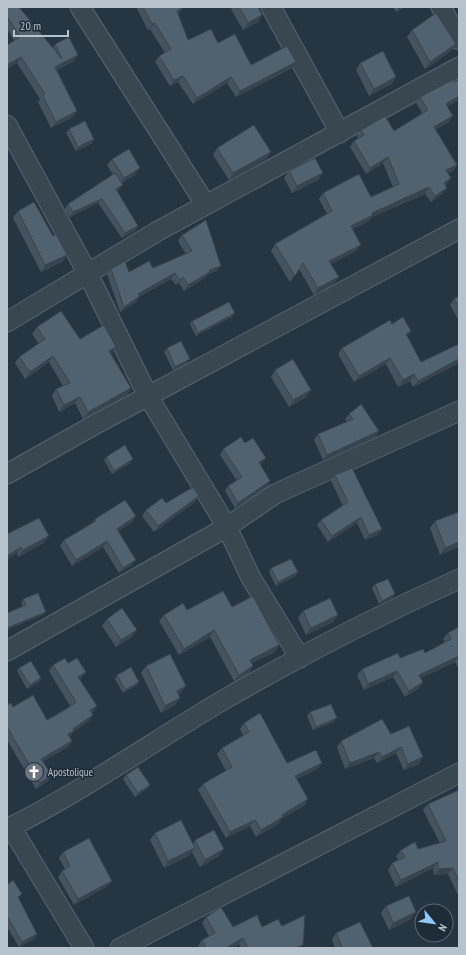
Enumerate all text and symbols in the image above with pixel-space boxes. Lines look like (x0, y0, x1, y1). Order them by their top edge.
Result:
scale bar (14, 12, 68, 38)
text: 20 m (20, 18, 41, 33)
church icon: Apostolique (23, 761, 45, 783)
place label: Apostolique (48, 765, 94, 779)
north arrow (414, 903, 454, 943)
text: N (435, 922, 450, 934)

